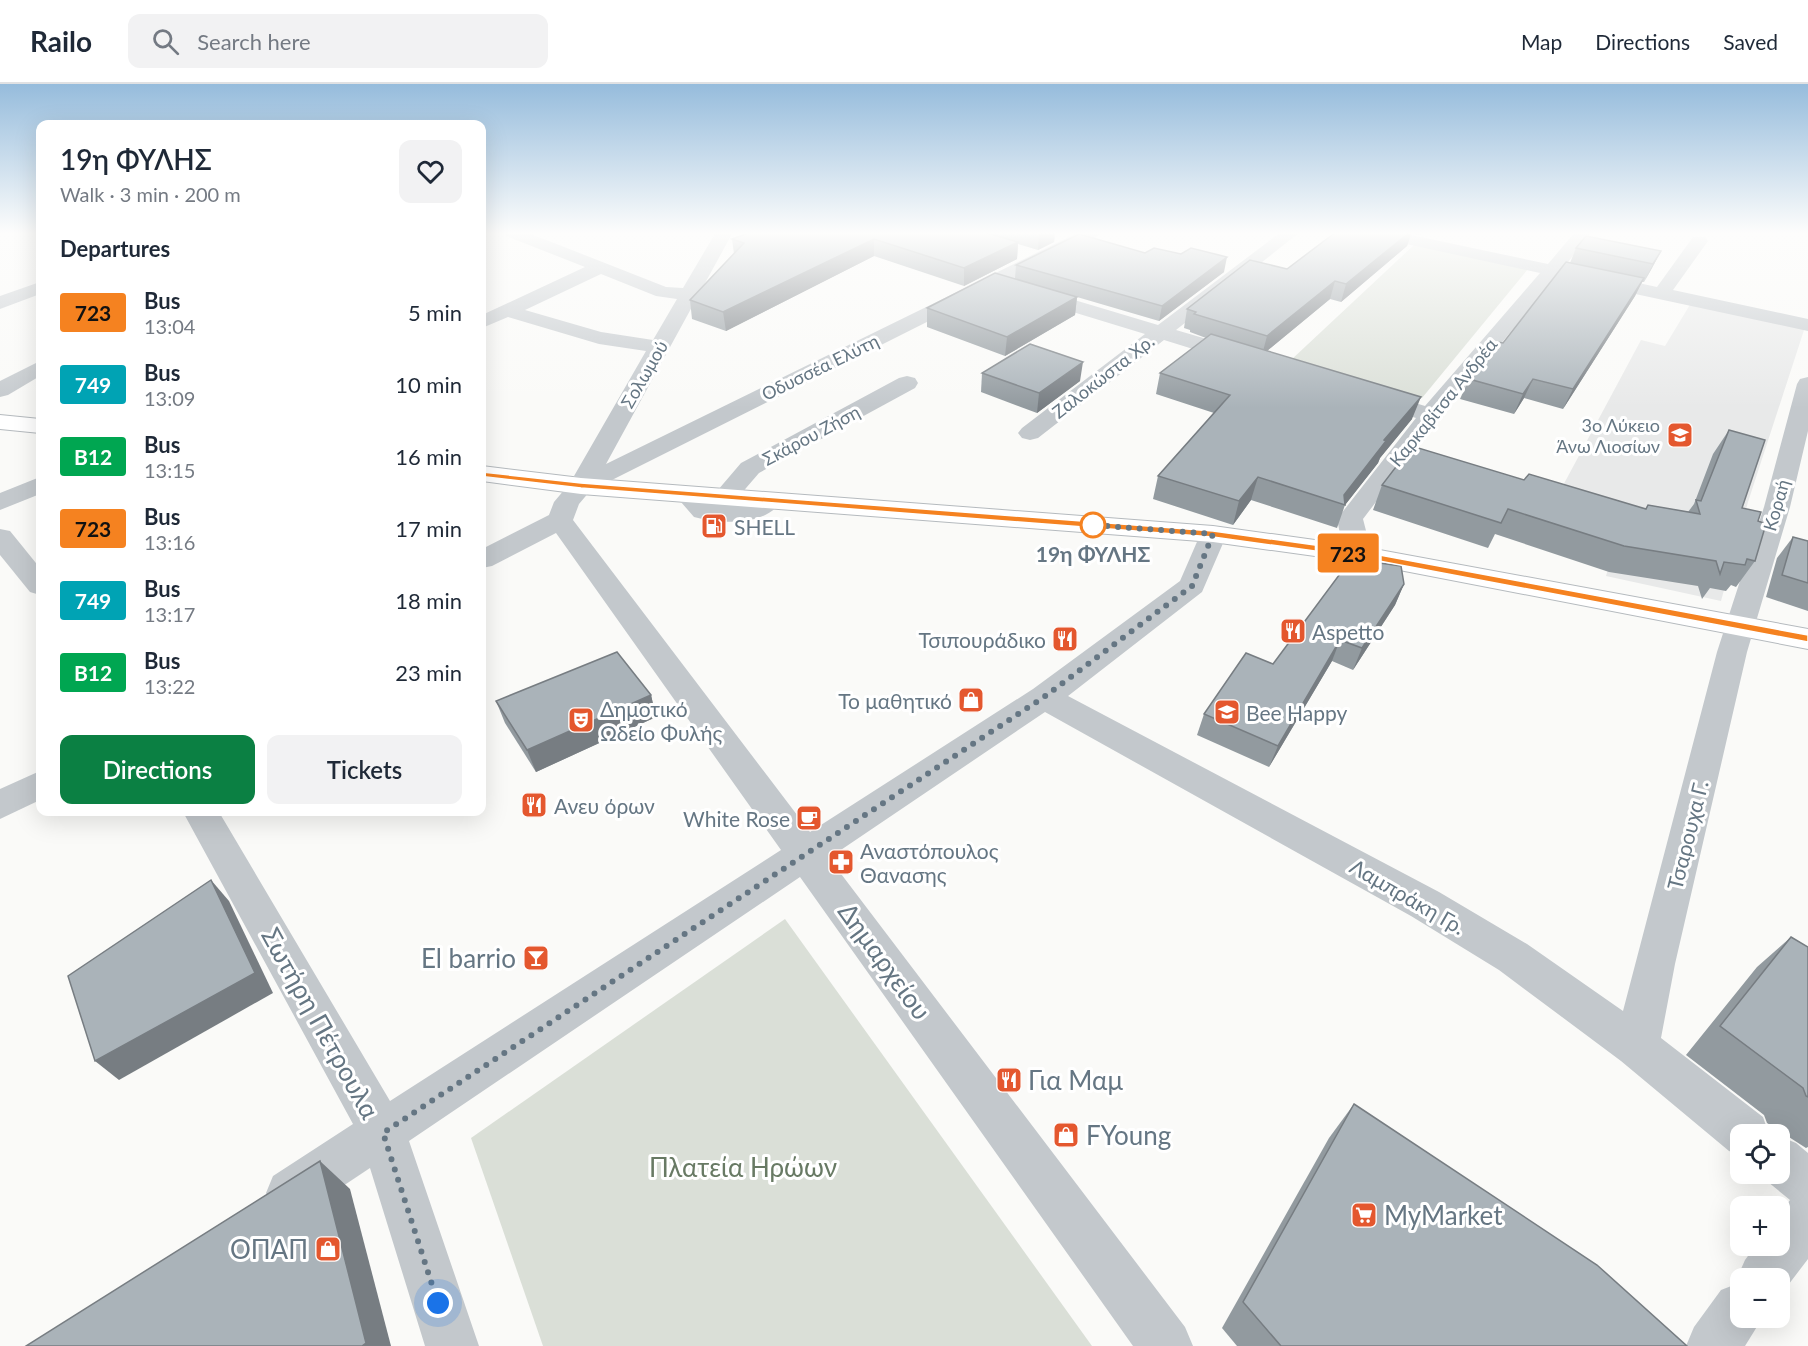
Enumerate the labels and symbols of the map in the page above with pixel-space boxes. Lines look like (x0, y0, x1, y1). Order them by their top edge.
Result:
street label: Οδυσσέα Ελύτη (758, 329, 882, 405)
street label: Ζαλοκώστα Χρ. (1048, 329, 1158, 423)
street label: Καρκαβίτσα Ανδρέα (1385, 333, 1502, 471)
street label: Σολωμού (616, 336, 672, 412)
street label: Σκάρου Ζήση (758, 400, 864, 470)
place label: 3ο Λύκειο Άνω Λιοσίων (1556, 414, 1660, 457)
school or university icon: 3ο Λύκειο Άνω Λιοσίων (1665, 420, 1695, 450)
street label: Κοραή (1758, 477, 1794, 533)
fuel station icon: SHELL (699, 511, 729, 541)
marker: 19η ΦΥΛΗΣ (1080, 512, 1106, 538)
place label: SHELL (734, 514, 795, 539)
line badge: 723 (1314, 534, 1382, 572)
place label: 19η ΦΥΛΗΣ (1036, 541, 1150, 566)
restaurant icon: Aspetto (1278, 616, 1308, 646)
place label: Aspetto (1312, 619, 1384, 644)
restaurant icon: Τσιπουράδικο (1050, 624, 1080, 654)
place label: Τσιπουράδικο (918, 627, 1046, 652)
shop icon: Το μαθητικό (956, 685, 986, 715)
place label: Το μαθητικό (838, 688, 952, 713)
place label: Δημοτικό Ωδείο Φυλής (600, 696, 723, 745)
school or university icon: Bee Happy (1212, 697, 1242, 727)
place label: Bee Happy (1246, 700, 1347, 725)
theatre icon: Δημοτικό Ωδείο Φυλής (566, 705, 596, 735)
street label: Τσαρουχα Γ. (1661, 778, 1713, 892)
restaurant icon: Ανευ όρων (519, 790, 549, 820)
place label: Ανευ όρων (554, 793, 655, 818)
cafe icon: White Rose (794, 803, 824, 833)
place label: White Rose (683, 806, 790, 831)
place label: Αναστόπουλος Θανασης (860, 838, 999, 887)
pharmacy icon: Αναστόπουλος Θανασης (826, 847, 856, 877)
street label: Λαμπράκη Γρ. (1346, 853, 1470, 939)
street label: Δημαρχείου (832, 896, 938, 1026)
street label: Σωτήρη Πέτρουλα (255, 922, 387, 1125)
place label: El barrio (421, 942, 516, 974)
bar icon: El barrio (521, 943, 551, 973)
place label: Για Μαμ (1028, 1064, 1123, 1096)
restaurant icon: Για Μαμ (994, 1065, 1024, 1095)
place label: FYoung (1086, 1119, 1171, 1151)
shop icon: FYoung (1051, 1120, 1081, 1150)
park label: Πλατεία Ηρώων (649, 1151, 837, 1183)
place label: MyMarket (1384, 1199, 1503, 1231)
supermarket icon: MyMarket (1349, 1200, 1379, 1230)
place label: ΟΠΑΠ (230, 1233, 308, 1265)
shop icon: ΟΠΑΠ (313, 1234, 343, 1264)
your location (423, 1288, 453, 1318)

